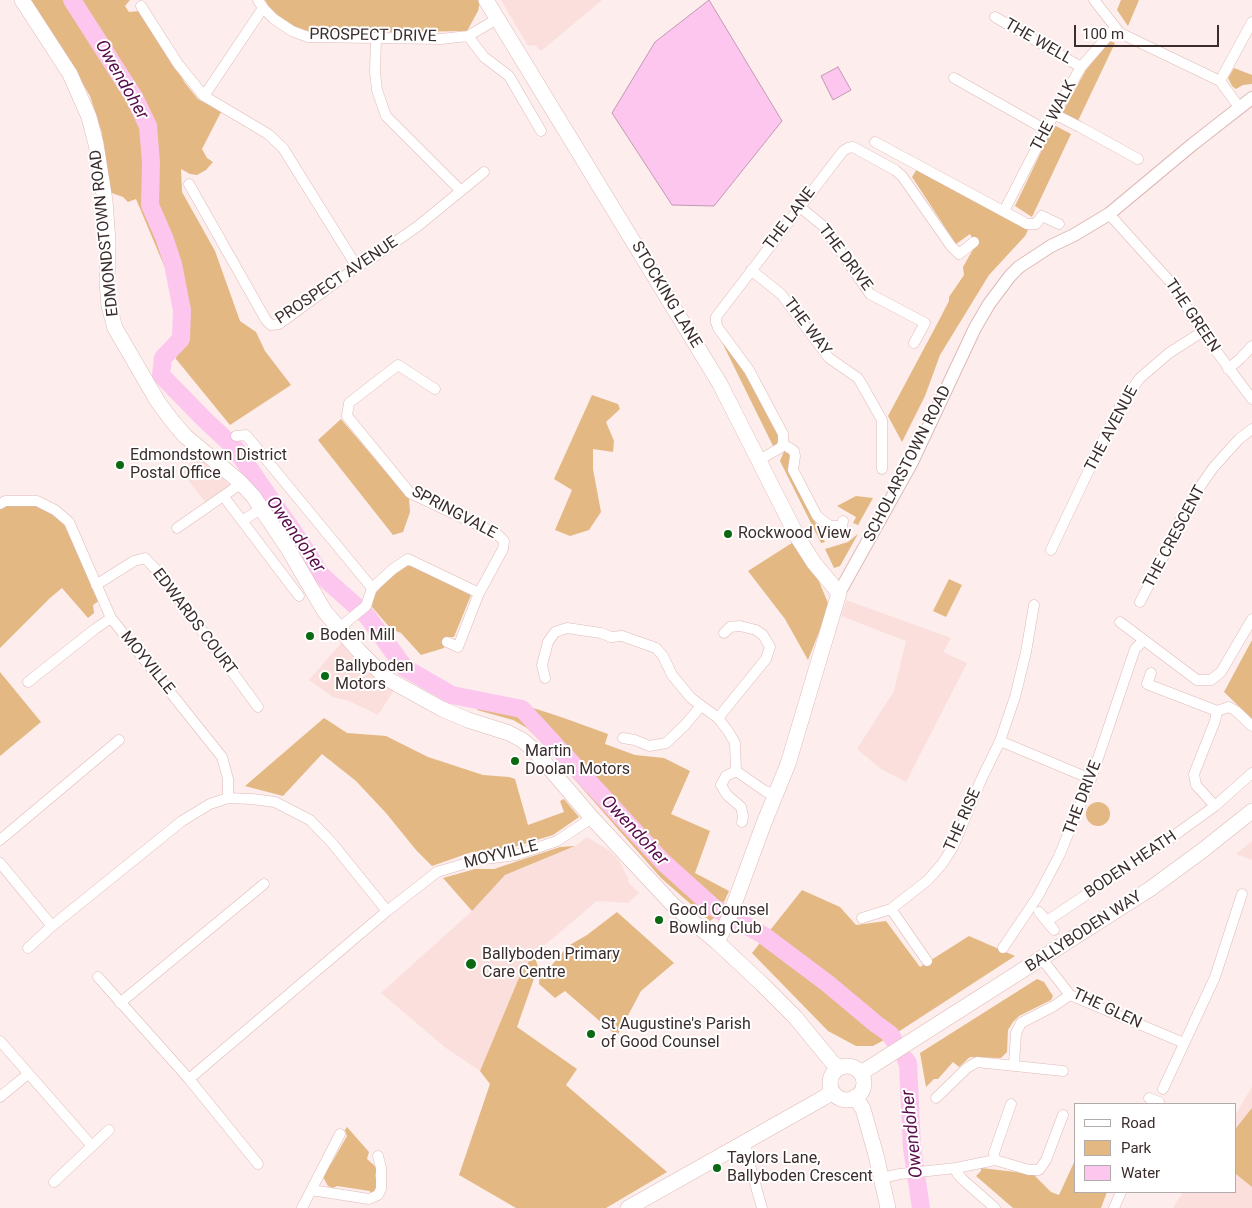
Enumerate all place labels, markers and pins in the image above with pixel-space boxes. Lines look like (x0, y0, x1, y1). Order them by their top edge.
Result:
place label: Edmondstown District Postal Office (130, 446, 287, 484)
marker: Edmondstown District Postal Office (114, 459, 126, 471)
place label: Rockwood View (738, 524, 851, 544)
marker: Rockwood View (722, 528, 734, 540)
place label: Boden Mill (320, 626, 395, 646)
marker: Boden Mill (304, 630, 316, 642)
place label: Ballyboden Motors (335, 657, 413, 695)
marker: Ballyboden Motors (319, 670, 331, 682)
place label: Martin Doolan Motors (525, 742, 630, 780)
marker: Martin Doolan Motors (509, 755, 521, 767)
place label: Good Counsel Bowling Club (669, 901, 769, 939)
marker: Good Counsel Bowling Club (653, 914, 665, 926)
place label: Ballyboden Primary Care Centre (482, 945, 620, 983)
marker: Ballyboden Primary Care Centre (464, 957, 478, 971)
place label: St Augustine's Parish of Good Counsel (601, 1015, 751, 1053)
marker: St Augustine's Parish of Good Counsel (585, 1028, 597, 1040)
place label: Taylors Lane, Ballyboden Crescent (727, 1149, 873, 1187)
marker: Taylors Lane, Ballyboden Crescent (711, 1162, 723, 1174)

